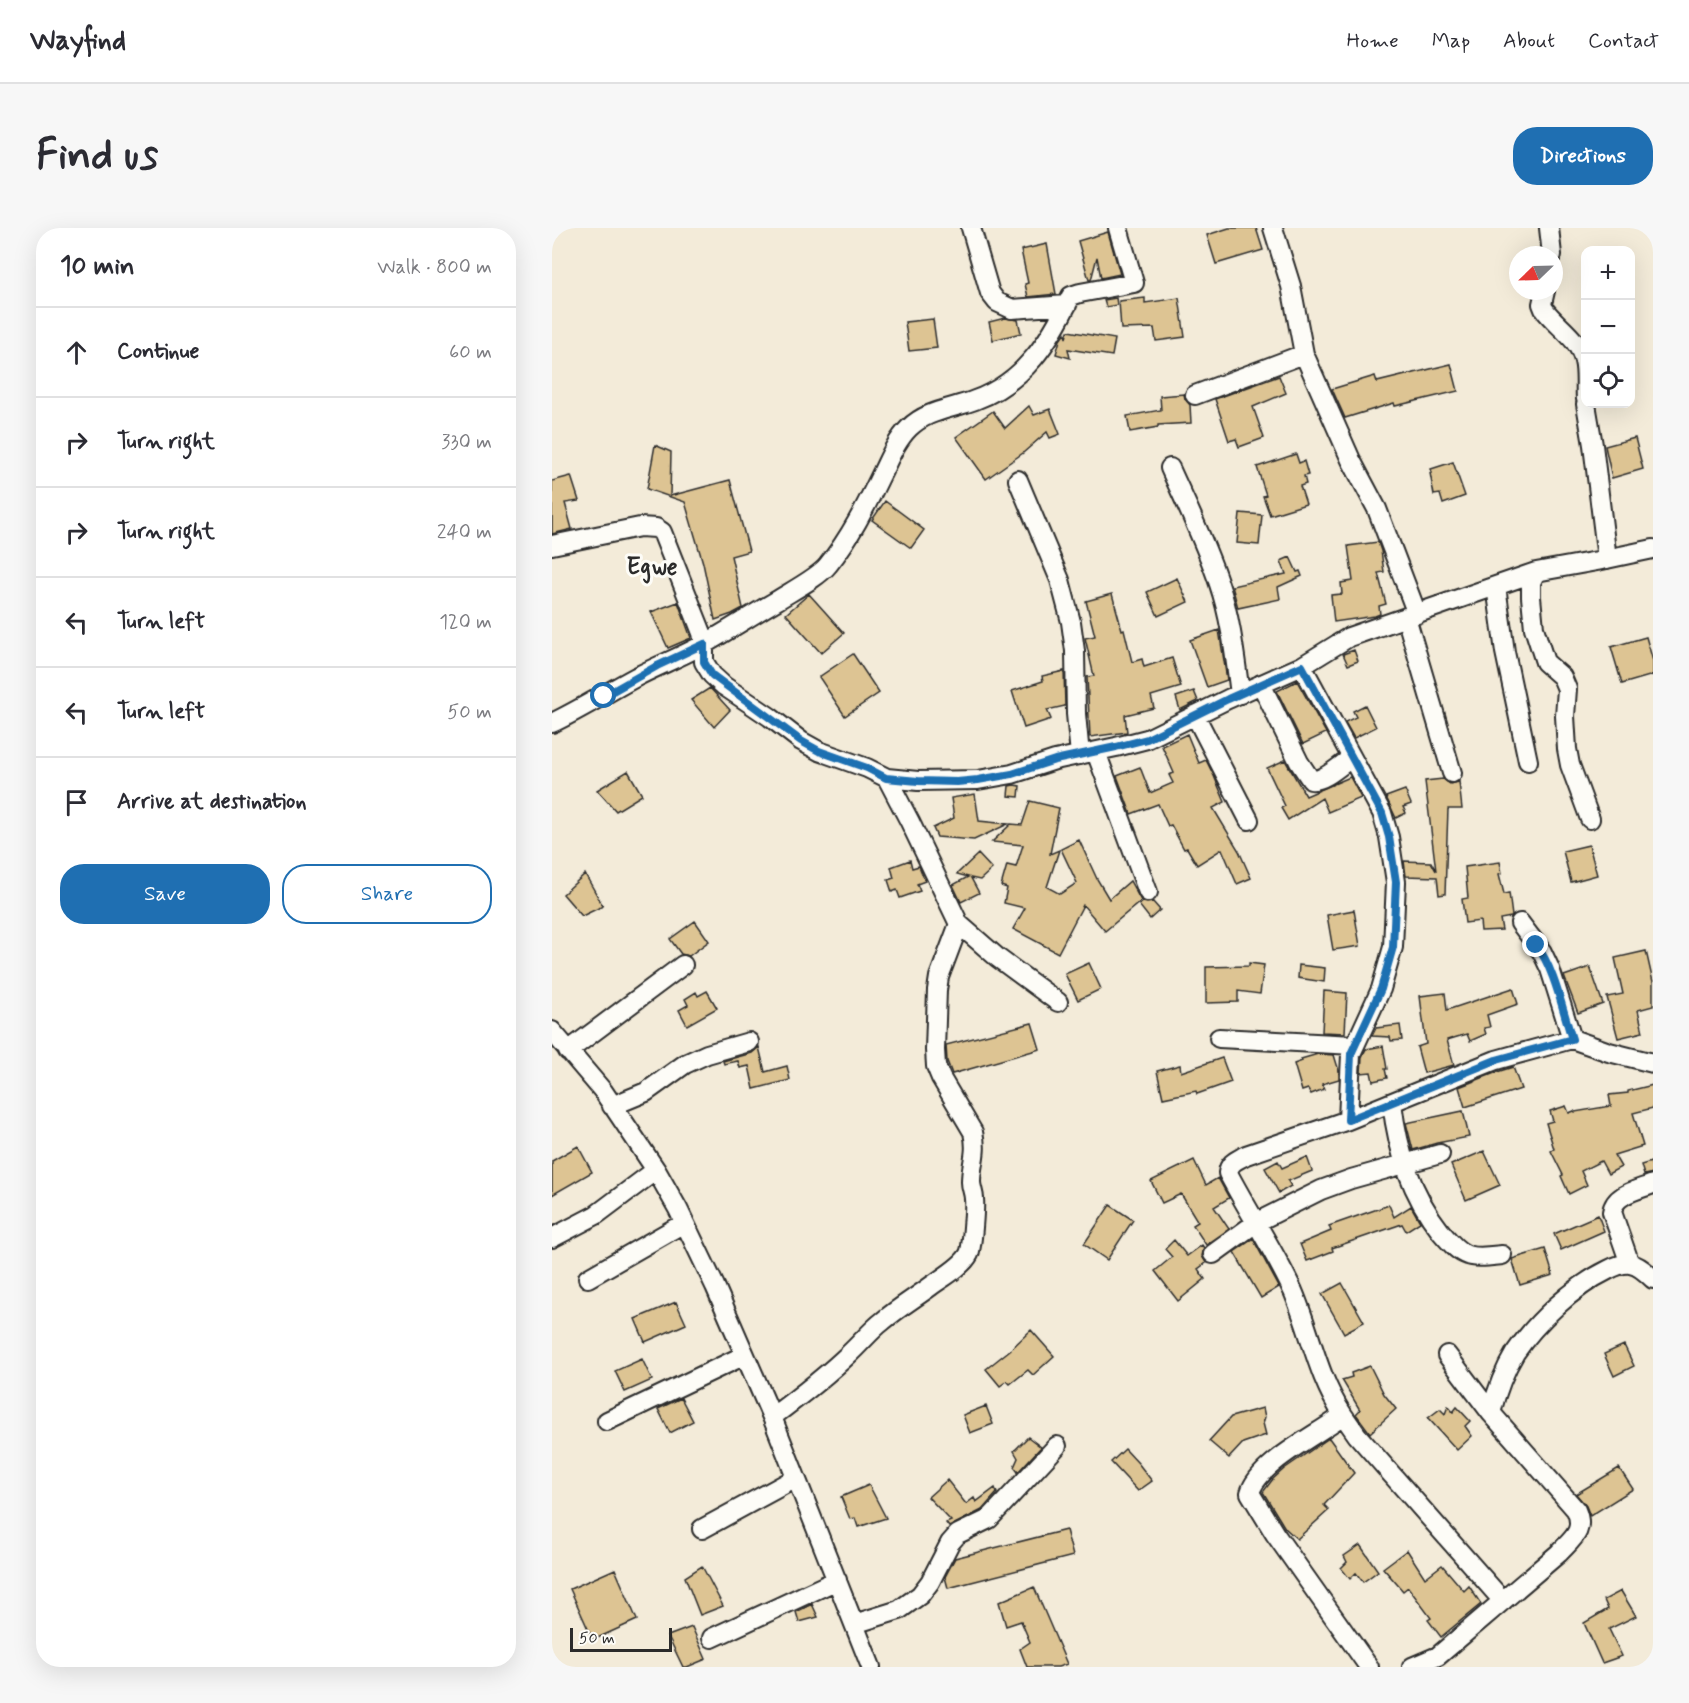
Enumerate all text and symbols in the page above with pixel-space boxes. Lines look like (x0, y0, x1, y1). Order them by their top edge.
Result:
text: Wayfind (30, 23, 126, 60)
text: Home (1347, 27, 1399, 55)
text: Map (1432, 27, 1470, 55)
text: About (1503, 27, 1555, 55)
text: Contact (1588, 27, 1659, 55)
button: Directions (1513, 127, 1653, 185)
text: Find us (36, 129, 158, 184)
north arrow (1509, 246, 1563, 300)
map controls (1581, 246, 1635, 408)
button: + (1581, 246, 1635, 300)
text: 10 min (60, 250, 135, 284)
text: Walk · 800 m (377, 254, 492, 281)
button: − (1581, 300, 1635, 354)
icon: ahead (60, 336, 93, 369)
text: Continue (117, 338, 199, 366)
text: 60 m (449, 339, 492, 366)
button: locate (1581, 354, 1635, 408)
icon: right (60, 426, 93, 459)
text: Turn right (117, 428, 215, 456)
text: 330 m (441, 429, 492, 456)
icon: right (60, 516, 93, 549)
text: Turn right (117, 518, 215, 546)
text: 240 m (437, 519, 492, 546)
district label: Egwe (627, 552, 678, 584)
icon: left (60, 606, 93, 639)
text: Turn left (117, 608, 205, 636)
text: 120 m (439, 609, 492, 636)
route start (590, 682, 616, 708)
icon: left (60, 696, 93, 729)
text: Turn left (117, 698, 205, 726)
text: 50 m (447, 699, 492, 726)
icon: arrive (60, 786, 93, 819)
text: Arrive at destination (117, 788, 307, 816)
button: Save (60, 864, 270, 924)
button: Share (282, 864, 492, 924)
route end (1522, 931, 1548, 957)
scale bar (570, 1625, 672, 1652)
text: 50 m (579, 1628, 615, 1649)

